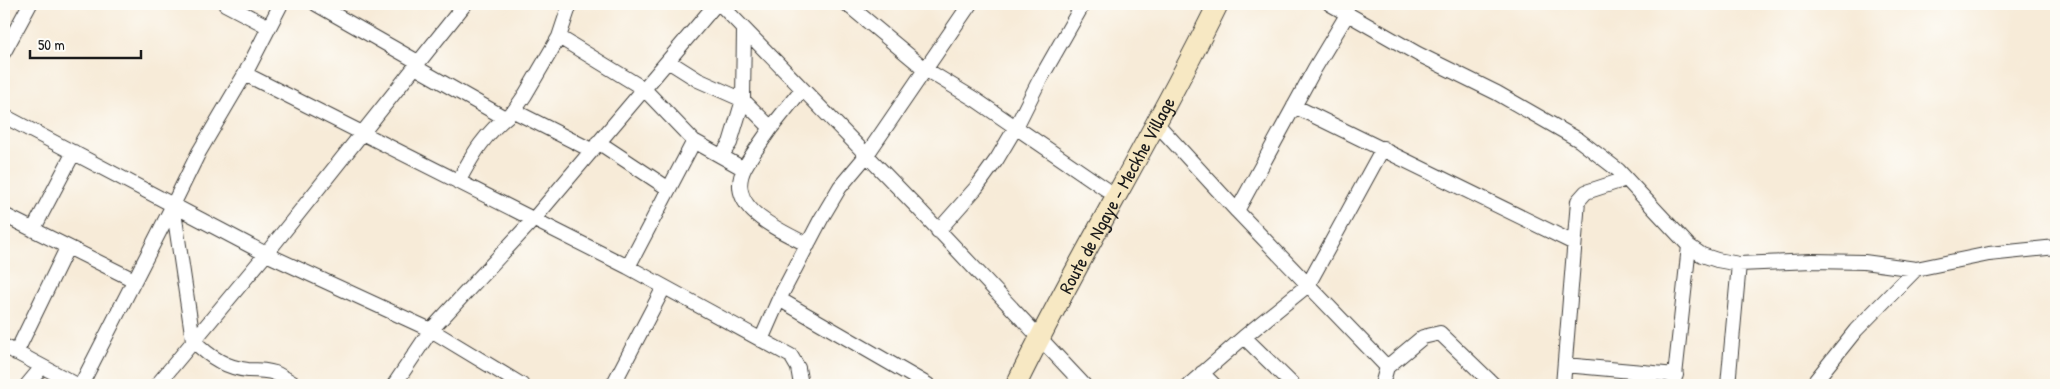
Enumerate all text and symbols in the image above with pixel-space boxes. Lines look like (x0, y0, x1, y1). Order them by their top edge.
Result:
scale bar (30, 28, 141, 60)
text: 50 m (38, 34, 65, 55)
street label: Route de Ngaye - Meckhe Village (1052, 92, 1181, 298)

